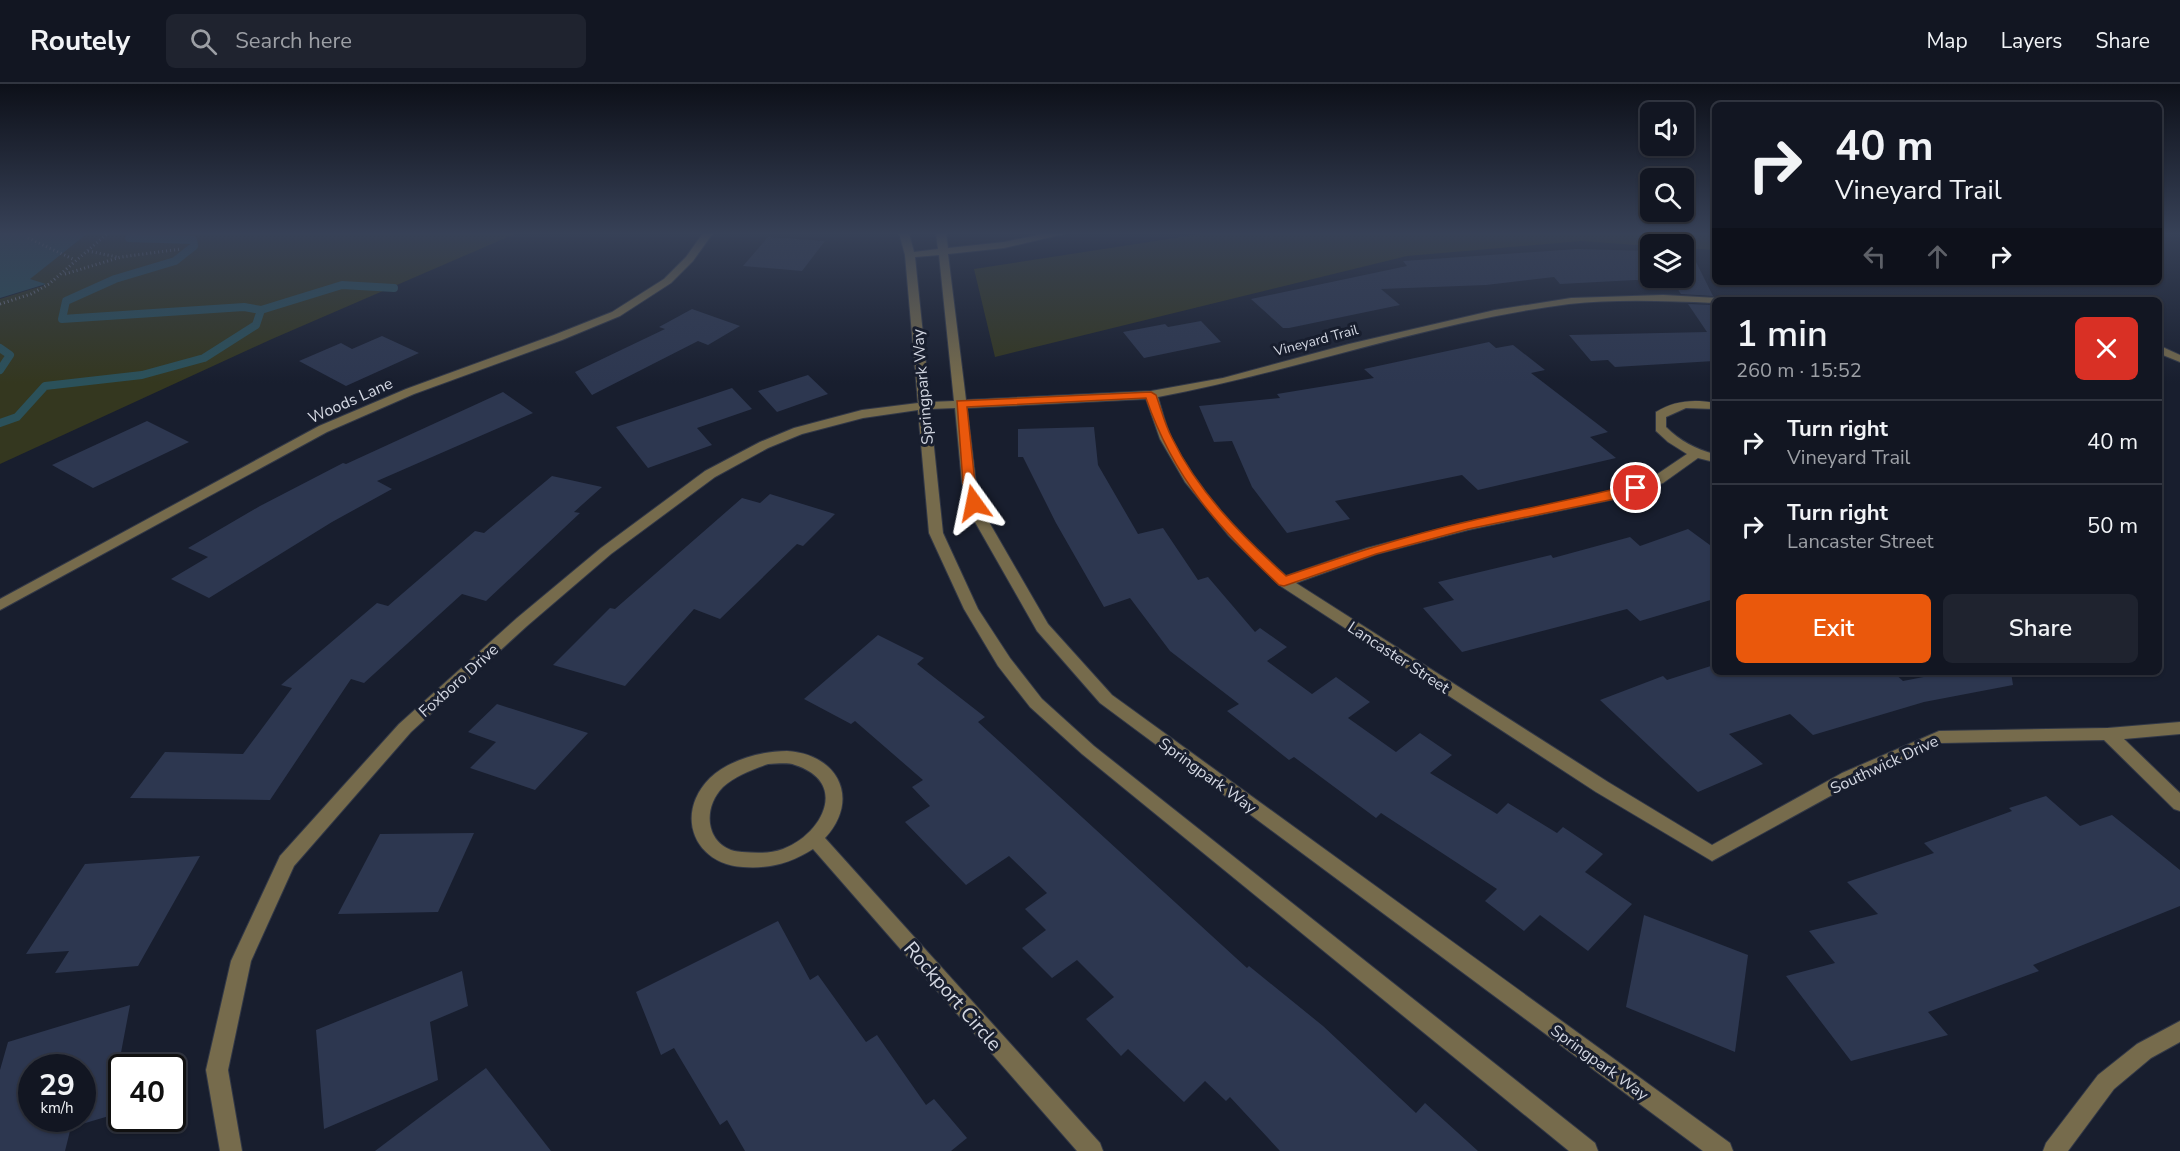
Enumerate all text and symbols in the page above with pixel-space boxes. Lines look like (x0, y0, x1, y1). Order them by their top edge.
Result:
search box (166, 14, 586, 68)
text: Routely (30, 22, 130, 60)
icon: search (187, 25, 220, 58)
text: Search here (235, 26, 352, 56)
text: Map (1926, 27, 1968, 55)
text: Layers (2001, 27, 2062, 55)
text: Share (2095, 27, 2150, 55)
map controls (1640, 102, 1694, 288)
button: sound (1640, 102, 1694, 156)
text: 40 m (1835, 118, 1934, 175)
icon: right (1736, 126, 1814, 204)
button: search (1640, 168, 1694, 222)
text: Vineyard Trail (1835, 172, 2002, 209)
button: layers (1640, 234, 1694, 288)
icon: left (1858, 240, 1891, 273)
icon: ahead (1921, 240, 1954, 273)
icon: right (1984, 240, 2017, 273)
text: 1 min (1736, 310, 1828, 359)
button: close (2075, 317, 2138, 380)
street label: Vineyard Trail (1271, 320, 1361, 361)
street label: Springpark Way (907, 327, 939, 446)
text: 260 m · 15:52 (1736, 357, 1862, 384)
street label: Woods Lane (305, 372, 396, 429)
text: Turn right (1787, 414, 1888, 444)
icon: right (1736, 426, 1769, 459)
text: 40 m (2087, 427, 2138, 457)
text: Vineyard Trail (1787, 444, 1911, 471)
pin (1610, 462, 1661, 513)
position arrow (942, 471, 1006, 535)
icon: arrive (1619, 471, 1652, 504)
text: Turn right (1787, 498, 1888, 528)
icon: right (1736, 510, 1769, 543)
text: 50 m (2087, 511, 2138, 541)
text: Lancaster Street (1787, 528, 1934, 555)
button: Exit (1736, 594, 1931, 663)
button: Share (1943, 594, 2138, 663)
street label: Lancaster Street (1343, 617, 1454, 699)
street label: Foxboro Drive (414, 639, 503, 723)
street label: Southwick Drive (1827, 730, 1942, 800)
street label: Springpark Way (1154, 733, 1261, 819)
street label: Rockport Circle (897, 936, 1008, 1057)
street label: Springpark Way (1546, 1020, 1653, 1106)
speed limit sign: 40 (108, 1054, 186, 1132)
text: 29 (39, 1065, 75, 1106)
text: km/h (40, 1098, 74, 1118)

